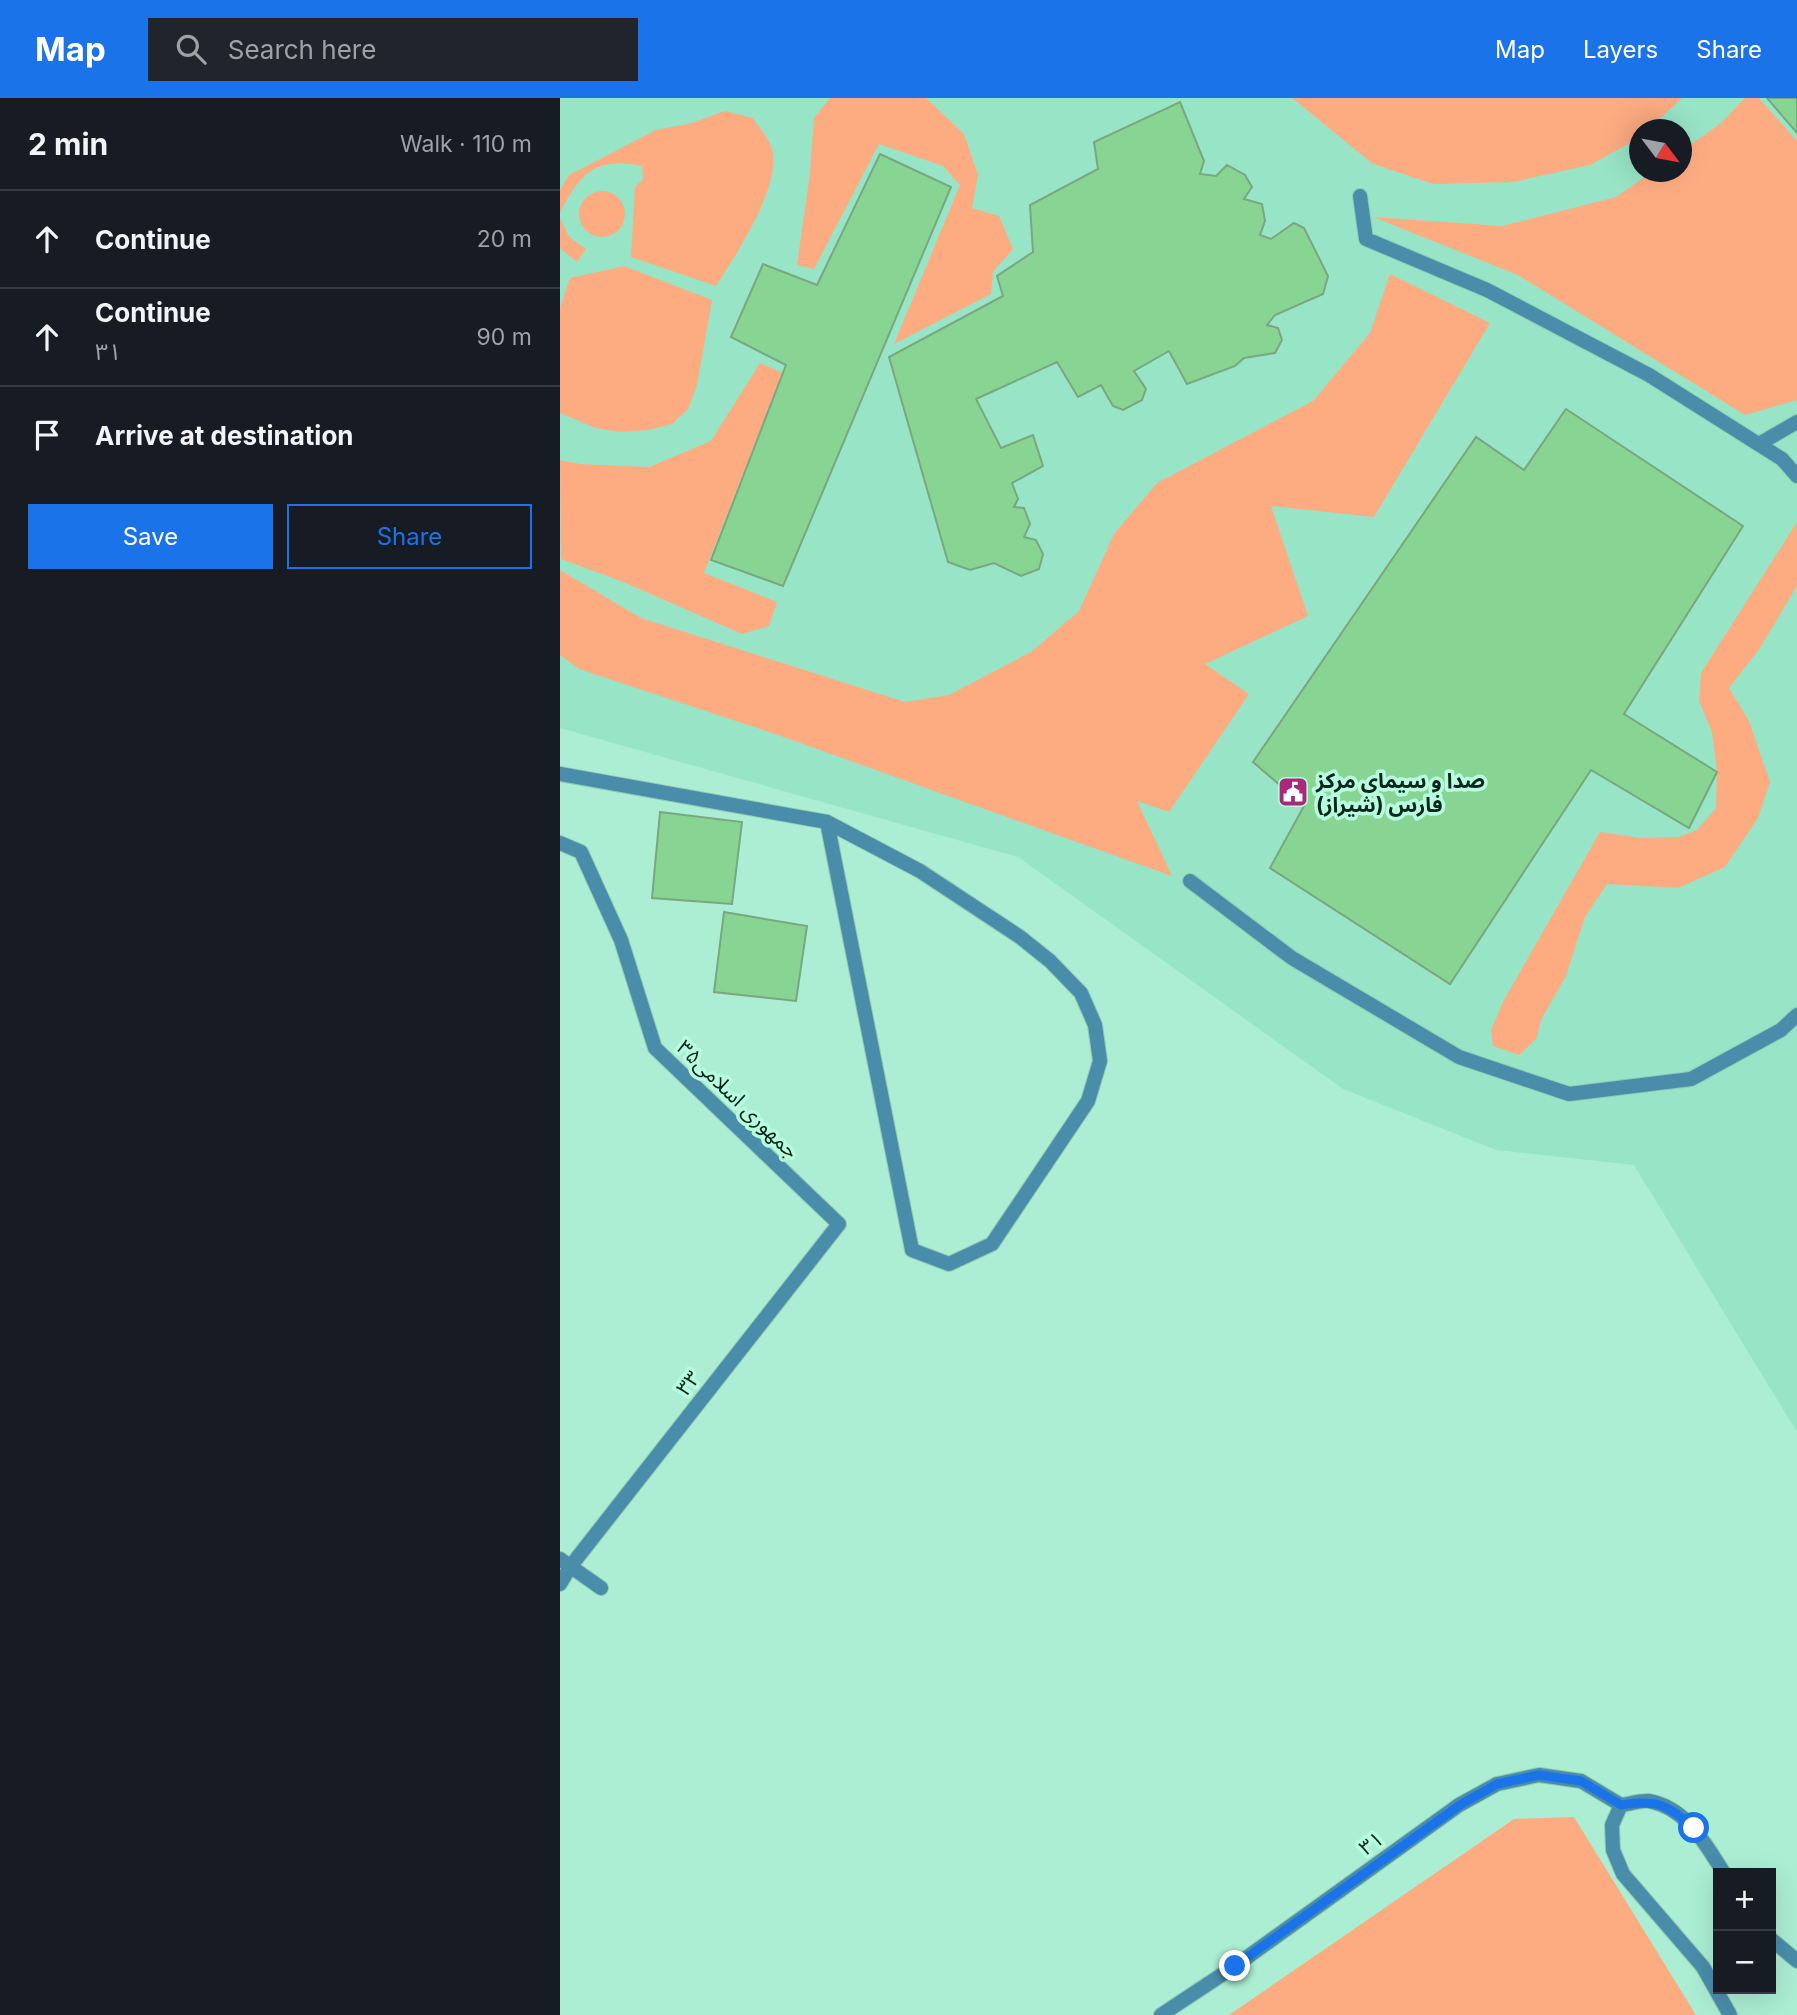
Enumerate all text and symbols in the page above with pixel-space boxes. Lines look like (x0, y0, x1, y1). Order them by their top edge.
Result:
search box (148, 18, 638, 81)
text: Map (35, 29, 106, 69)
icon: search (172, 30, 210, 68)
text: Search here (228, 34, 376, 65)
text: Map (1495, 35, 1545, 64)
text: Layers (1583, 35, 1658, 64)
text: Share (1696, 35, 1762, 64)
north arrow (1629, 119, 1692, 182)
text: 2 min (28, 126, 108, 162)
text: Walk · 110 m (400, 130, 532, 158)
icon: ahead (28, 220, 66, 258)
text: Continue (95, 224, 211, 255)
text: 20 m (477, 225, 532, 253)
text: Continue (95, 297, 211, 328)
icon: ahead (28, 318, 66, 356)
text: 90 m (477, 323, 532, 351)
text: ۳۱ (95, 338, 121, 366)
icon: arrive (28, 416, 66, 454)
text: Arrive at destination (95, 420, 354, 451)
button: Save (28, 504, 273, 569)
button: Share (287, 504, 532, 569)
place label: صدا و سیمای مرکز فارس (شیراز) (1315, 768, 1485, 817)
public building icon: صدا و سیمای مرکز فارس (شیراز) (1276, 775, 1310, 809)
street label: جمهوری اسلامی۳۵ (672, 1035, 804, 1163)
street label: ۳۳ (671, 1366, 705, 1400)
route start (1678, 1812, 1709, 1843)
street label: ۳۱ (1354, 1826, 1388, 1860)
map controls (1713, 1868, 1776, 1994)
button: + (1713, 1868, 1776, 1931)
button: − (1713, 1931, 1776, 1994)
route end (1219, 1950, 1250, 1981)

